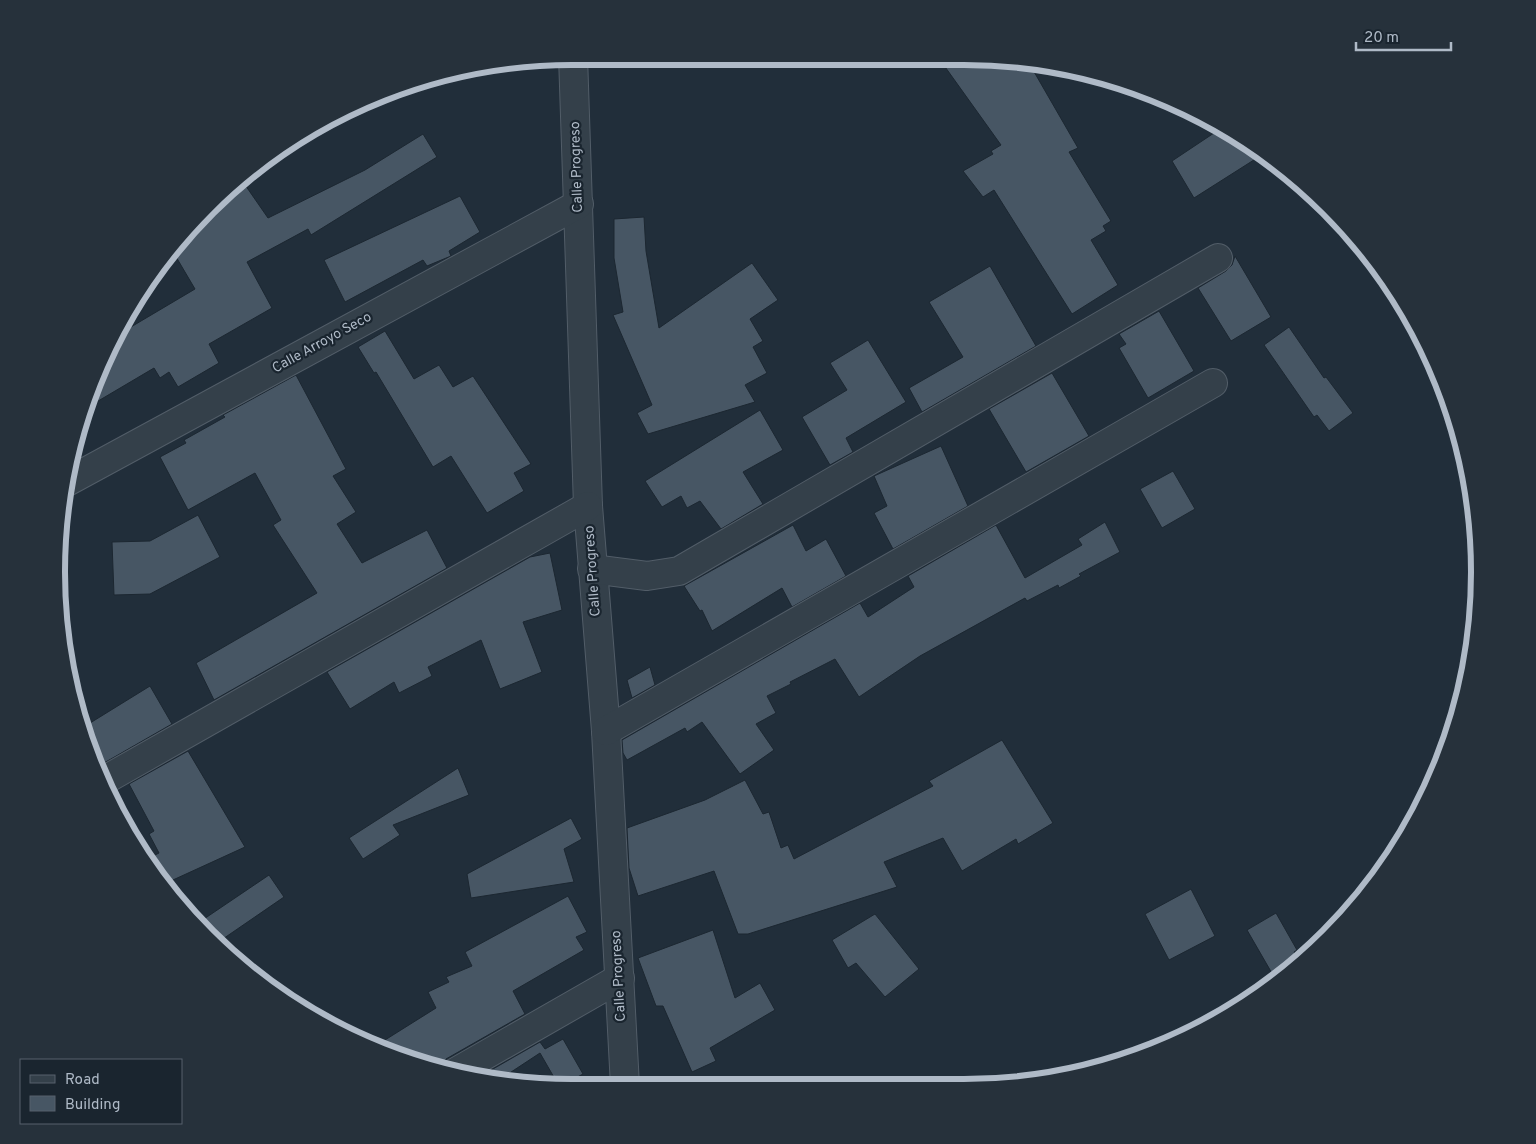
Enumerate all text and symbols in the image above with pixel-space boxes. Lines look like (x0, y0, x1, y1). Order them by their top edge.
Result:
scale bar (1356, 20, 1451, 52)
text: 20 m (1364, 29, 1399, 48)
street label: Calle Progreso (567, 121, 587, 213)
street label: Calle Arroyo Seco (269, 309, 375, 377)
street label: Calle Progreso (581, 525, 605, 617)
street label: Calle Progreso (608, 930, 630, 1022)
legend (20, 1059, 182, 1124)
text: Road (65, 1071, 100, 1090)
text: Building (65, 1096, 120, 1115)

